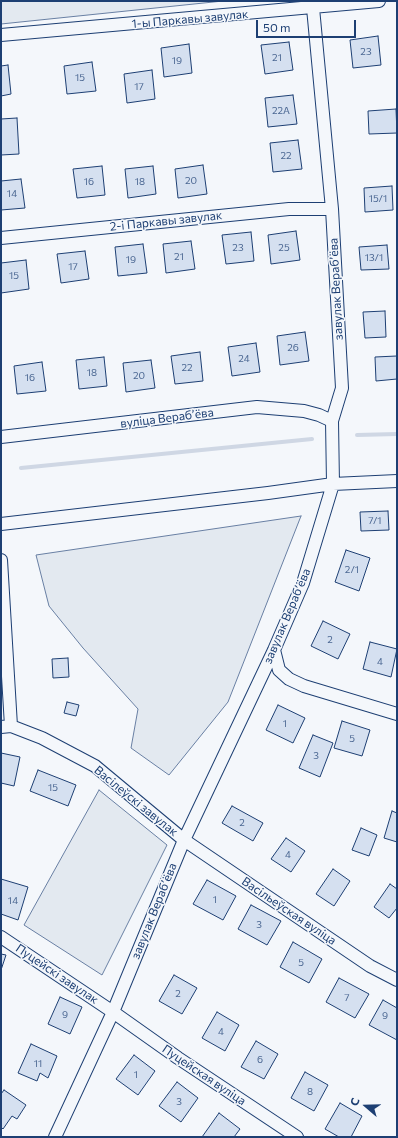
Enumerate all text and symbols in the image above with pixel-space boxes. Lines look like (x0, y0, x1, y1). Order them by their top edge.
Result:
street label: 1-ы Паркавы завулак (131, 7, 249, 31)
scale bar (258, 12, 358, 38)
text: 50 m (263, 20, 291, 34)
house number: 23 (360, 46, 372, 58)
house number: 21 (272, 52, 282, 64)
house number: 19 (172, 55, 182, 67)
house number: 15 (75, 72, 85, 84)
house number: 17 (134, 81, 144, 93)
house number: 22А (272, 105, 290, 117)
house number: 22 (280, 150, 292, 162)
house number: 20 (185, 175, 197, 187)
house number: 16 (84, 176, 94, 188)
house number: 18 (135, 176, 145, 188)
house number: 14 (7, 188, 17, 200)
house number: 15/1 (369, 193, 387, 205)
street label: 2-і Паркавы завулак (109, 208, 223, 234)
street label: завулак Верабʼёва (326, 238, 346, 340)
house number: 23 (232, 242, 244, 254)
house number: 25 (278, 242, 290, 254)
house number: 21 (174, 251, 184, 263)
house number: 13/1 (365, 252, 383, 264)
house number: 19 (126, 254, 136, 266)
house number: 17 (68, 261, 78, 273)
house number: 15 (9, 270, 19, 282)
house number: 26 (287, 342, 299, 354)
house number: 24 (238, 353, 250, 365)
house number: 22 (181, 362, 193, 374)
house number: 18 (87, 367, 97, 379)
house number: 20 (133, 370, 145, 382)
house number: 16 (25, 372, 35, 384)
street label: вуліца Верабʼёва (120, 405, 214, 431)
house number: 7/1 (368, 515, 382, 527)
house number: 2/1 (345, 564, 359, 576)
street label: завулак Верабʼёва (260, 566, 314, 666)
house number: 2 (327, 634, 333, 646)
house number: 4 (377, 656, 383, 668)
house number: 1 (283, 718, 287, 730)
house number: 5 (349, 733, 355, 745)
house number: 3 (313, 750, 319, 762)
street label: Васілеўскі завулак (91, 763, 181, 839)
house number: 15 (48, 782, 58, 794)
house number: 2 (239, 817, 245, 829)
house number: 4 (285, 849, 291, 861)
street label: завулак Верабʼёва (128, 861, 180, 961)
street label: Васільеўская вуліца (239, 874, 339, 948)
house number: 1 (213, 894, 217, 906)
house number: 14 (8, 895, 18, 907)
house number: 3 (256, 919, 262, 931)
street label: Пуцейскі завулак (13, 941, 101, 1007)
house number: 5 (298, 957, 304, 969)
house number: 2 (175, 988, 181, 1000)
house number: 7 (344, 992, 350, 1004)
house number: 9 (62, 1009, 68, 1021)
house number: 9 (382, 1010, 388, 1022)
house number: 4 (218, 1026, 224, 1038)
street label: Пуцейская вуліца (159, 1042, 249, 1108)
house number: 6 (257, 1054, 263, 1066)
house number: 11 (34, 1058, 42, 1070)
house number: 1 (134, 1069, 138, 1081)
house number: 8 (307, 1086, 313, 1098)
north arrow (346, 1086, 386, 1126)
house number: 3 (176, 1096, 182, 1108)
text: С (347, 1096, 362, 1107)

